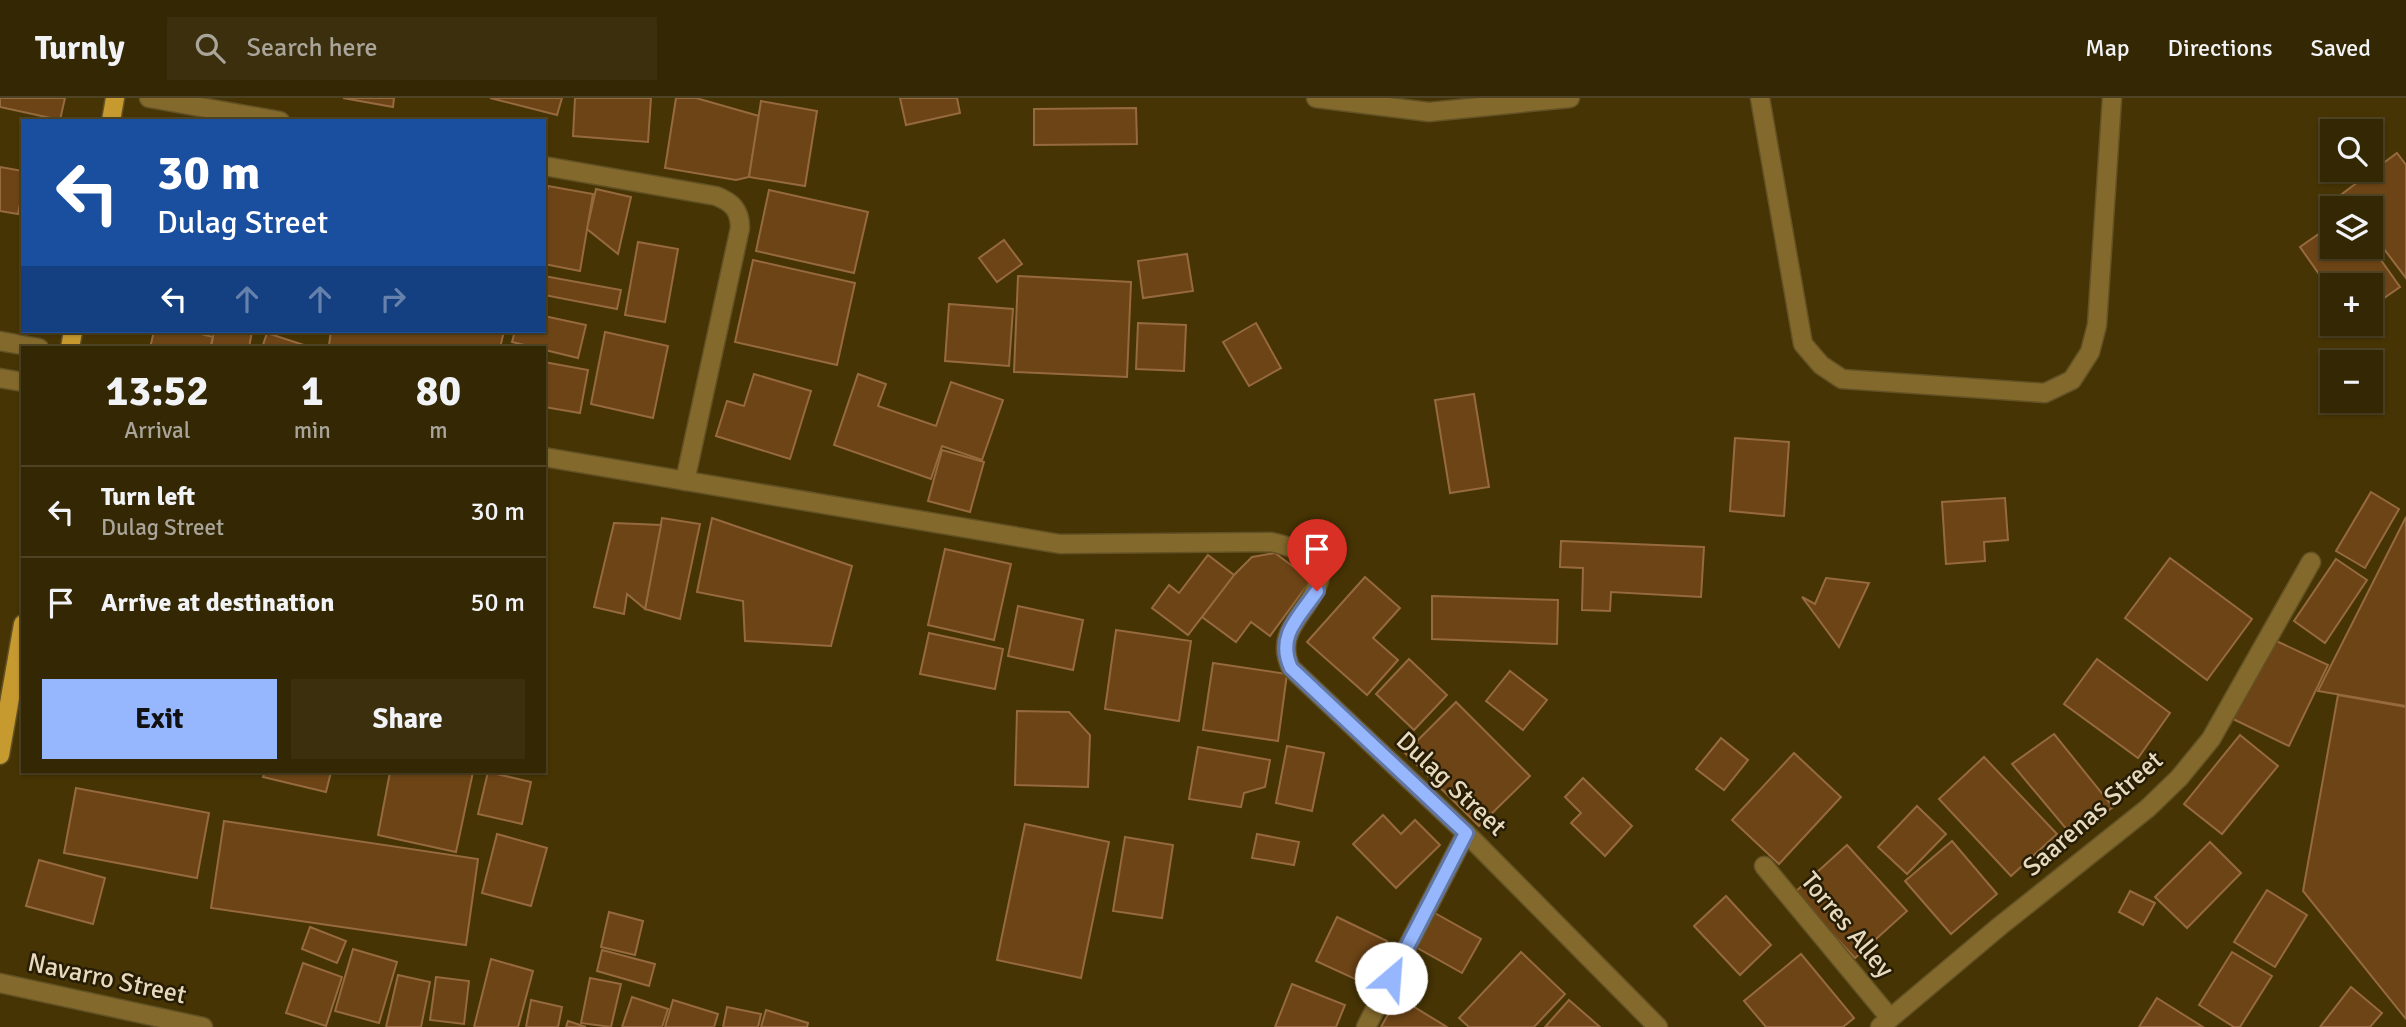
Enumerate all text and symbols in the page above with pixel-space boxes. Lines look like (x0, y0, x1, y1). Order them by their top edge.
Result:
search box (167, 17, 657, 80)
text: Turnly (35, 28, 125, 69)
icon: search (191, 29, 229, 67)
text: Search here (247, 32, 378, 64)
text: Map (2085, 33, 2130, 63)
text: Directions (2168, 33, 2273, 63)
text: Saved (2311, 33, 2371, 63)
map controls (2320, 119, 2383, 413)
button: search (2320, 119, 2383, 182)
text: 30 m (157, 143, 260, 203)
icon: left (42, 147, 133, 238)
button: layers (2320, 196, 2383, 259)
text: Dulag Street (157, 203, 328, 242)
button: + (2320, 273, 2383, 336)
icon: left (155, 280, 193, 318)
icon: ahead (228, 280, 266, 318)
icon: ahead (301, 280, 339, 318)
icon: right (374, 280, 412, 318)
button: − (2320, 350, 2383, 413)
text: 13:52 (106, 366, 209, 417)
text: 1 (301, 366, 324, 417)
text: 80 (416, 366, 461, 417)
text: Arrival (124, 416, 191, 445)
text: min (294, 416, 331, 445)
text: m (429, 416, 448, 445)
text: Turn left (101, 481, 195, 513)
icon: left (42, 493, 80, 531)
text: 30 m (470, 496, 525, 528)
text: Dulag Street (101, 513, 224, 542)
pin (1287, 519, 1347, 591)
icon: arrive (1298, 530, 1336, 568)
icon: arrive (42, 584, 80, 622)
text: Arrive at destination (101, 587, 334, 619)
text: 50 m (470, 587, 525, 619)
button: Exit (42, 679, 277, 759)
button: Share (291, 679, 525, 759)
street label: Dulag Street (1389, 725, 1513, 843)
street label: Saarenas Street (2016, 744, 2170, 884)
street label: Torres Alley (1794, 866, 1900, 984)
position arrow (1354, 941, 1428, 1015)
street label: Navarro Street (25, 947, 189, 1011)

